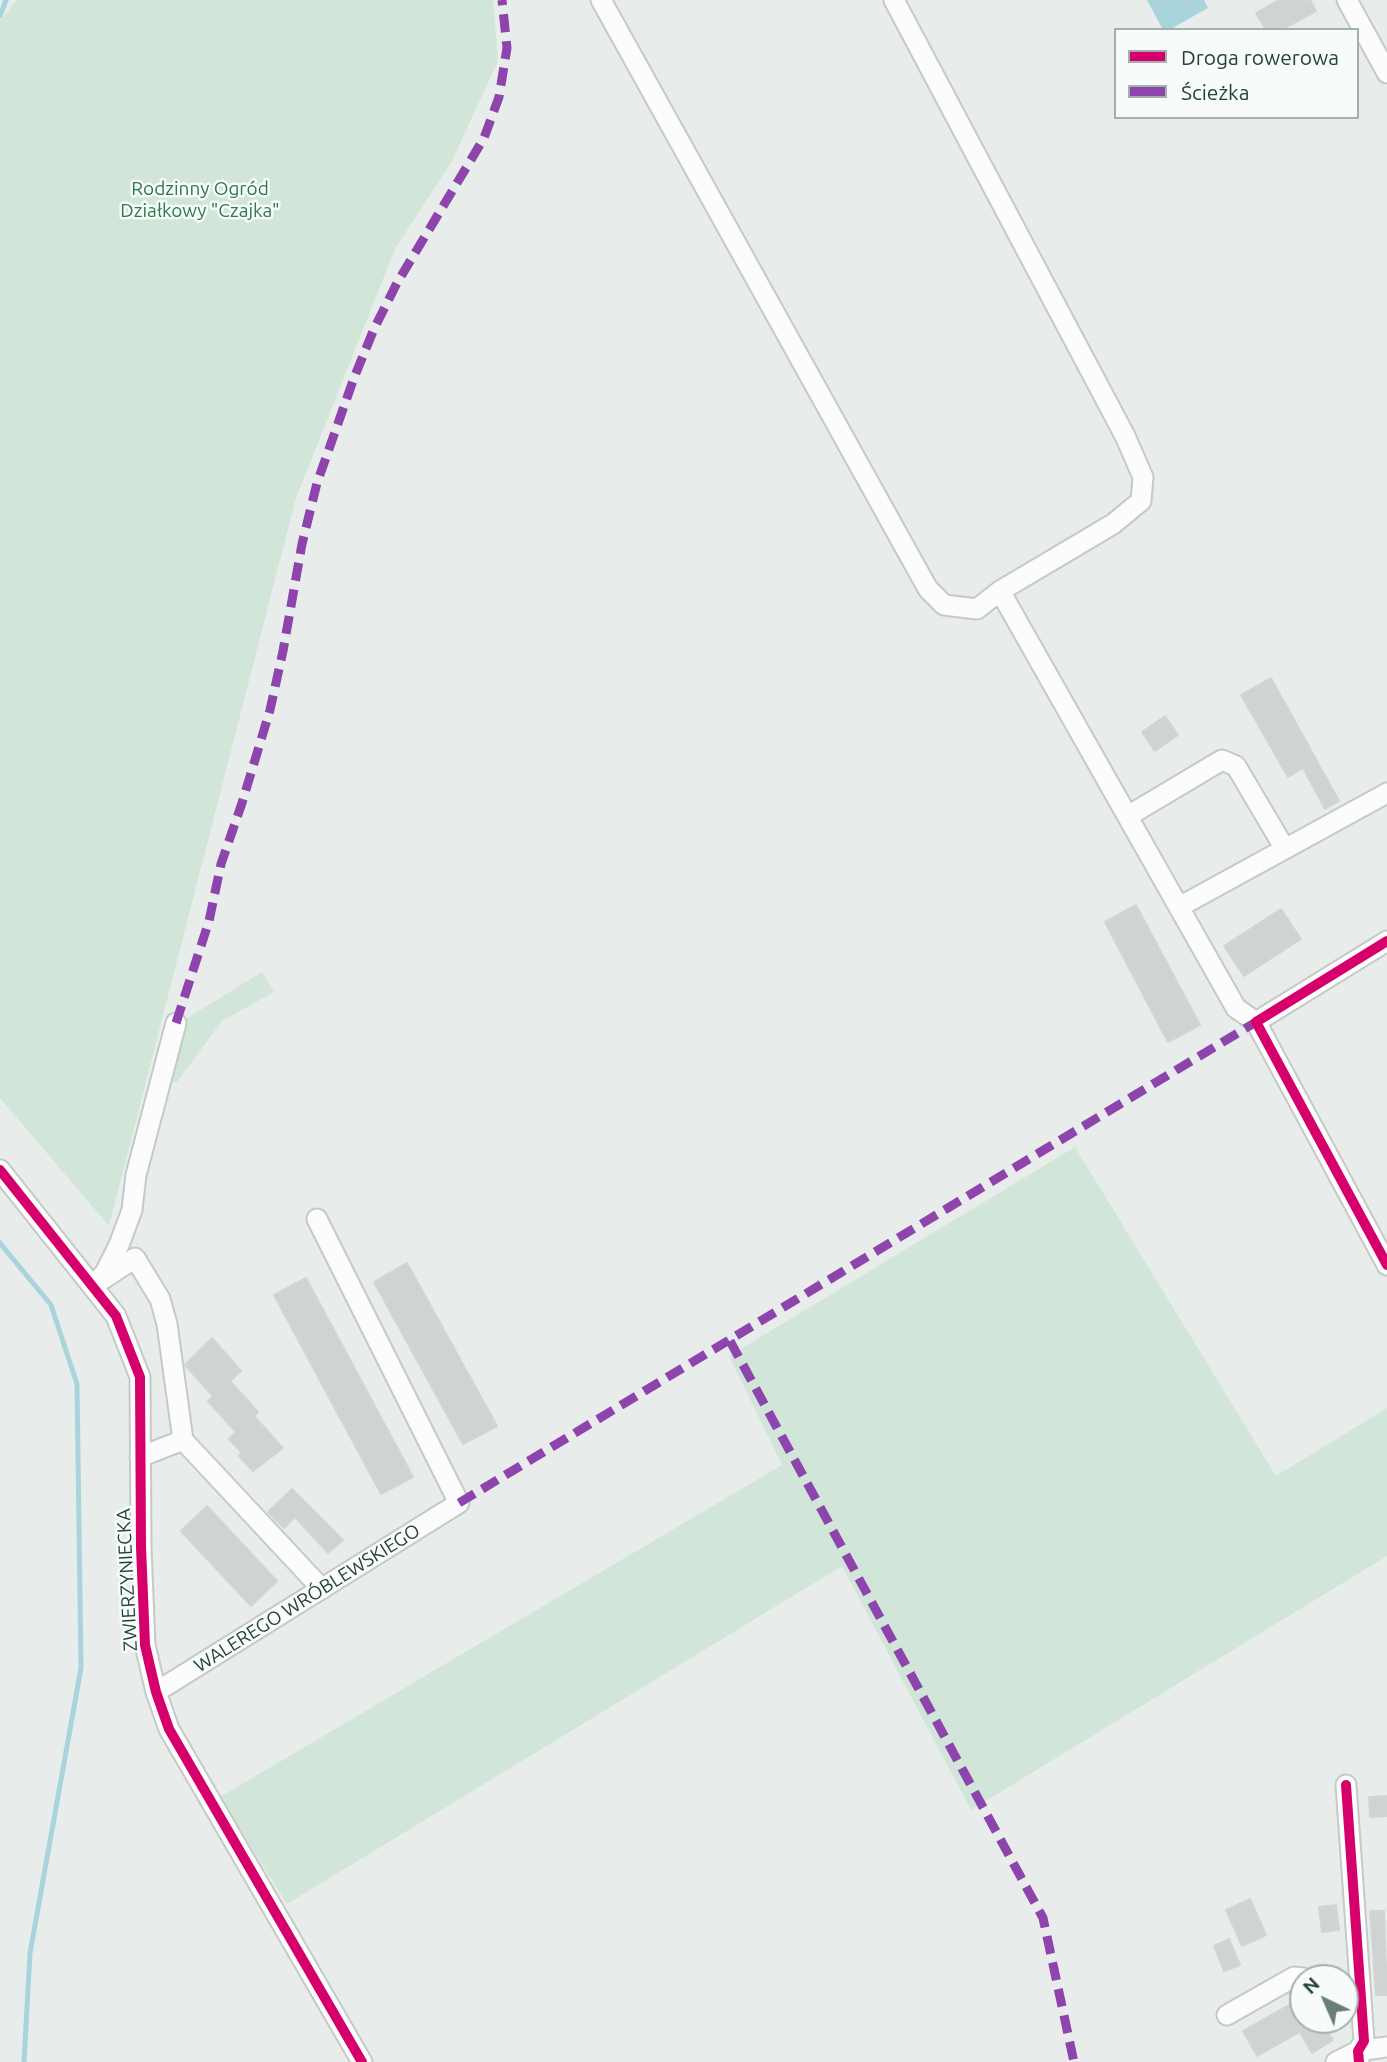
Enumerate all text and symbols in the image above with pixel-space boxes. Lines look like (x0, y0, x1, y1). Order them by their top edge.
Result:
legend (1114, 28, 1359, 119)
text: Droga rowerowa (1181, 45, 1339, 69)
text: Ścieżka (1181, 80, 1250, 104)
park label: Rodzinny Ogród Działkowy "Czajka" (120, 178, 280, 222)
street label: ZWIERZYNIECKA (112, 1508, 142, 1652)
street label: WALEREGO WRÓBLEWSKIEGO (190, 1519, 424, 1677)
north arrow (1289, 1964, 1359, 2034)
text: N (1298, 1972, 1324, 1998)

